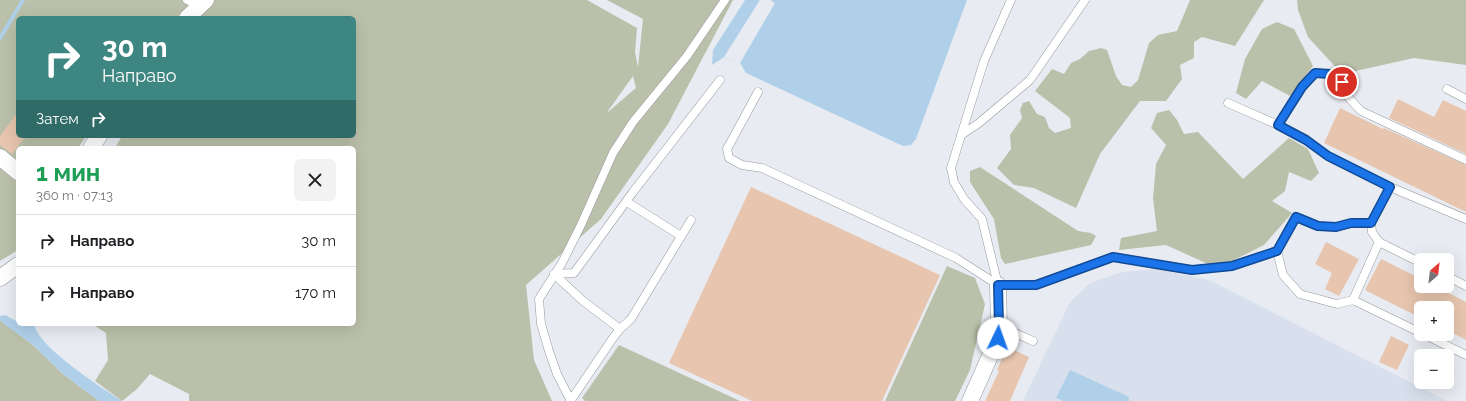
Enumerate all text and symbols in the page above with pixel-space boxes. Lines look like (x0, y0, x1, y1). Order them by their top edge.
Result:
text: 30 m (102, 31, 168, 64)
icon: right (36, 32, 88, 84)
text: Направо (102, 65, 176, 86)
pin (1325, 65, 1359, 99)
icon: arrive (1331, 71, 1353, 93)
icon: right (87, 108, 109, 130)
text: Затем (36, 110, 79, 128)
text: 1 мин (36, 158, 100, 187)
button: close (294, 159, 336, 201)
text: 360 m · 07:13 (36, 188, 113, 203)
icon: right (36, 230, 58, 252)
text: Направо (70, 232, 134, 250)
text: 30 m (301, 232, 336, 250)
north arrow (1414, 253, 1454, 293)
map controls (1414, 253, 1454, 389)
icon: right (36, 282, 58, 304)
text: Направо (70, 284, 134, 302)
text: 170 m (295, 284, 336, 302)
button: + (1414, 301, 1454, 341)
position arrow (977, 317, 1019, 359)
button: − (1414, 349, 1454, 389)

